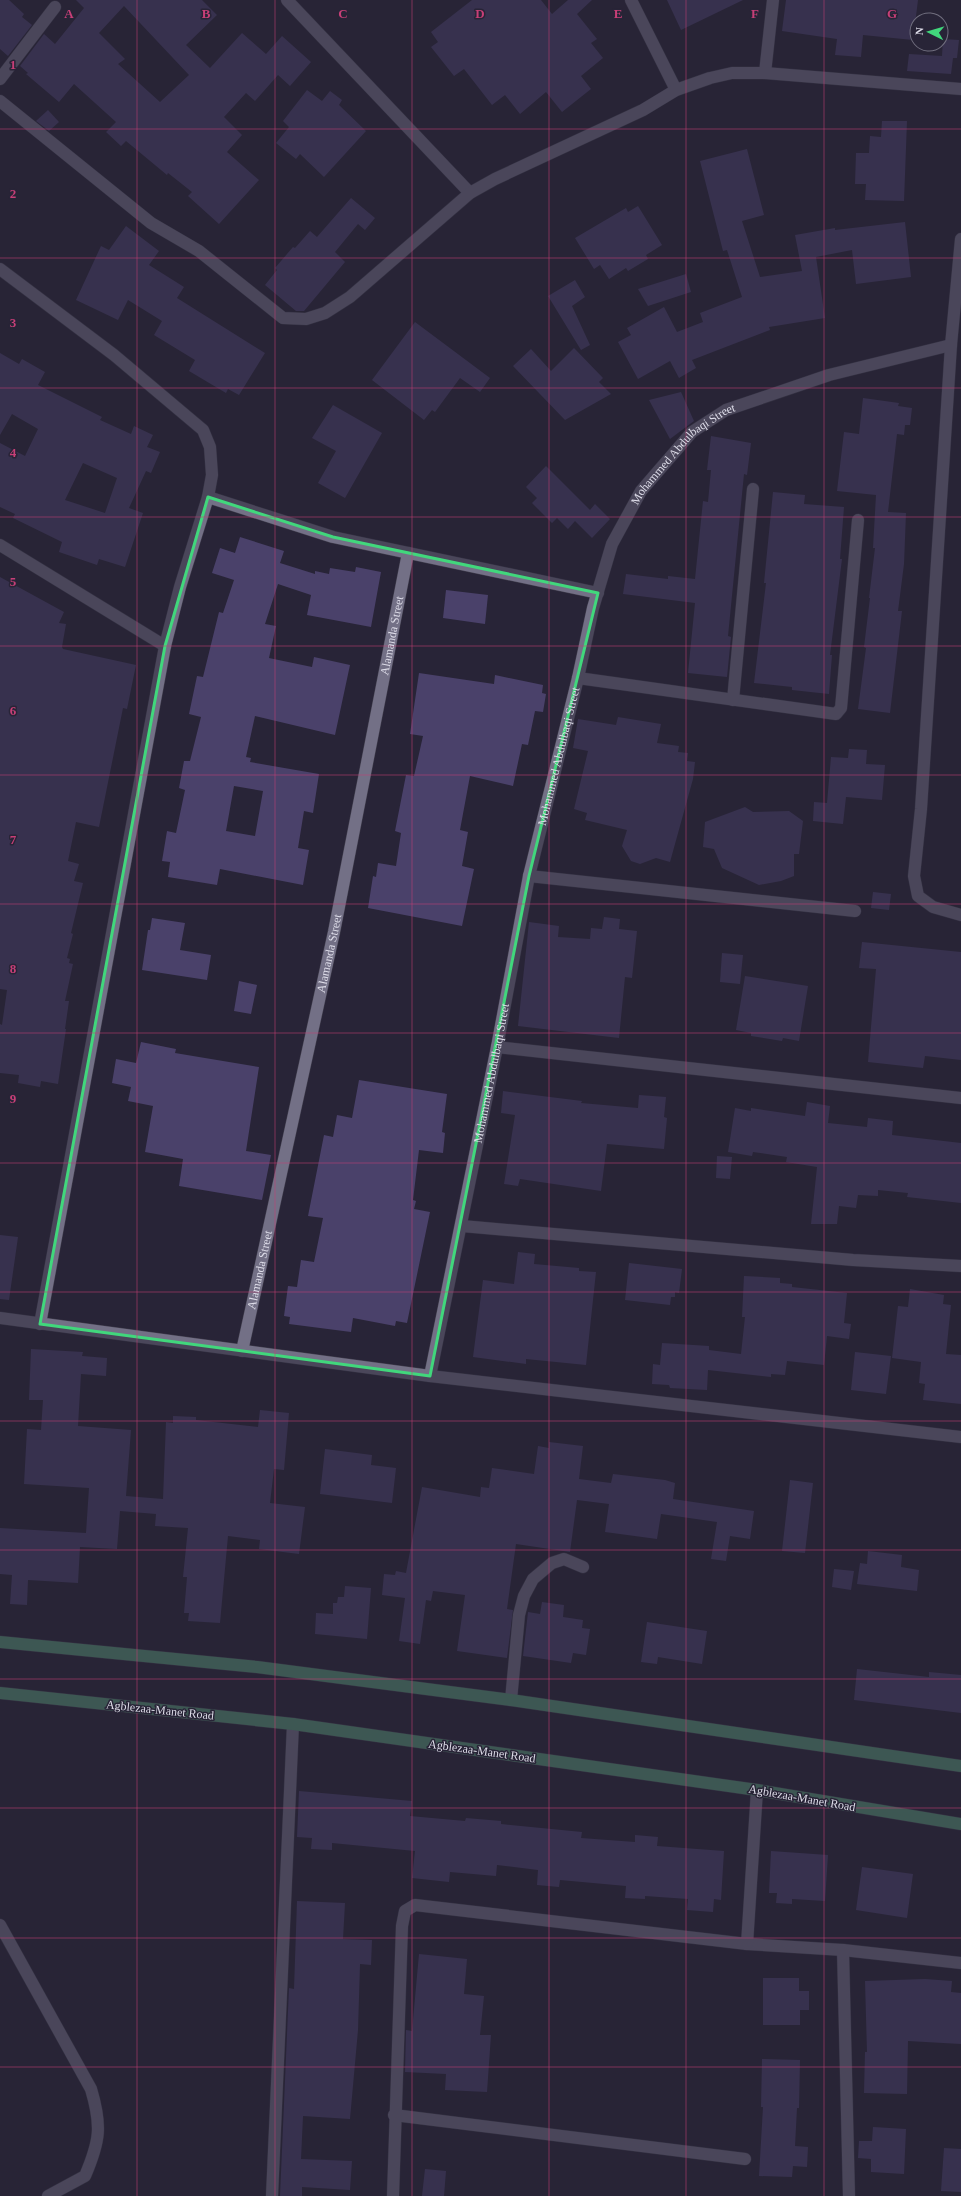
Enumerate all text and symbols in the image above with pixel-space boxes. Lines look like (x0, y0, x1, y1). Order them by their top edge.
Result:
text: A (64, 6, 74, 21)
text: B (202, 6, 211, 21)
text: C (338, 6, 348, 21)
text: D (475, 6, 485, 21)
text: E (614, 6, 622, 21)
text: F (751, 6, 759, 21)
text: G (887, 6, 897, 21)
north arrow (909, 12, 949, 52)
text: N (913, 27, 925, 36)
text: 1 (10, 57, 16, 72)
text: 2 (10, 186, 16, 201)
text: 3 (10, 315, 17, 330)
street label: Mohammed Abdulbaqi Street (628, 400, 737, 507)
text: 4 (10, 445, 17, 460)
text: 5 (10, 574, 17, 589)
street label: Alamanda Street (377, 594, 407, 676)
street label: Mohammed Abdulbaqi Street (535, 685, 583, 827)
text: 6 (10, 703, 17, 718)
text: 7 (10, 832, 17, 847)
street label: Alamanda Street (314, 912, 344, 994)
text: 8 (10, 961, 17, 976)
street label: Mohammed Abdulbaqi Street (471, 1002, 512, 1144)
text: 9 (10, 1091, 17, 1106)
street label: Alamanda Street (244, 1229, 275, 1311)
street label: Agblezaa-Manet Road (105, 1697, 215, 1723)
street label: Agblezaa-Manet Road (427, 1737, 537, 1765)
street label: Agblezaa-Manet Road (747, 1782, 857, 1814)

